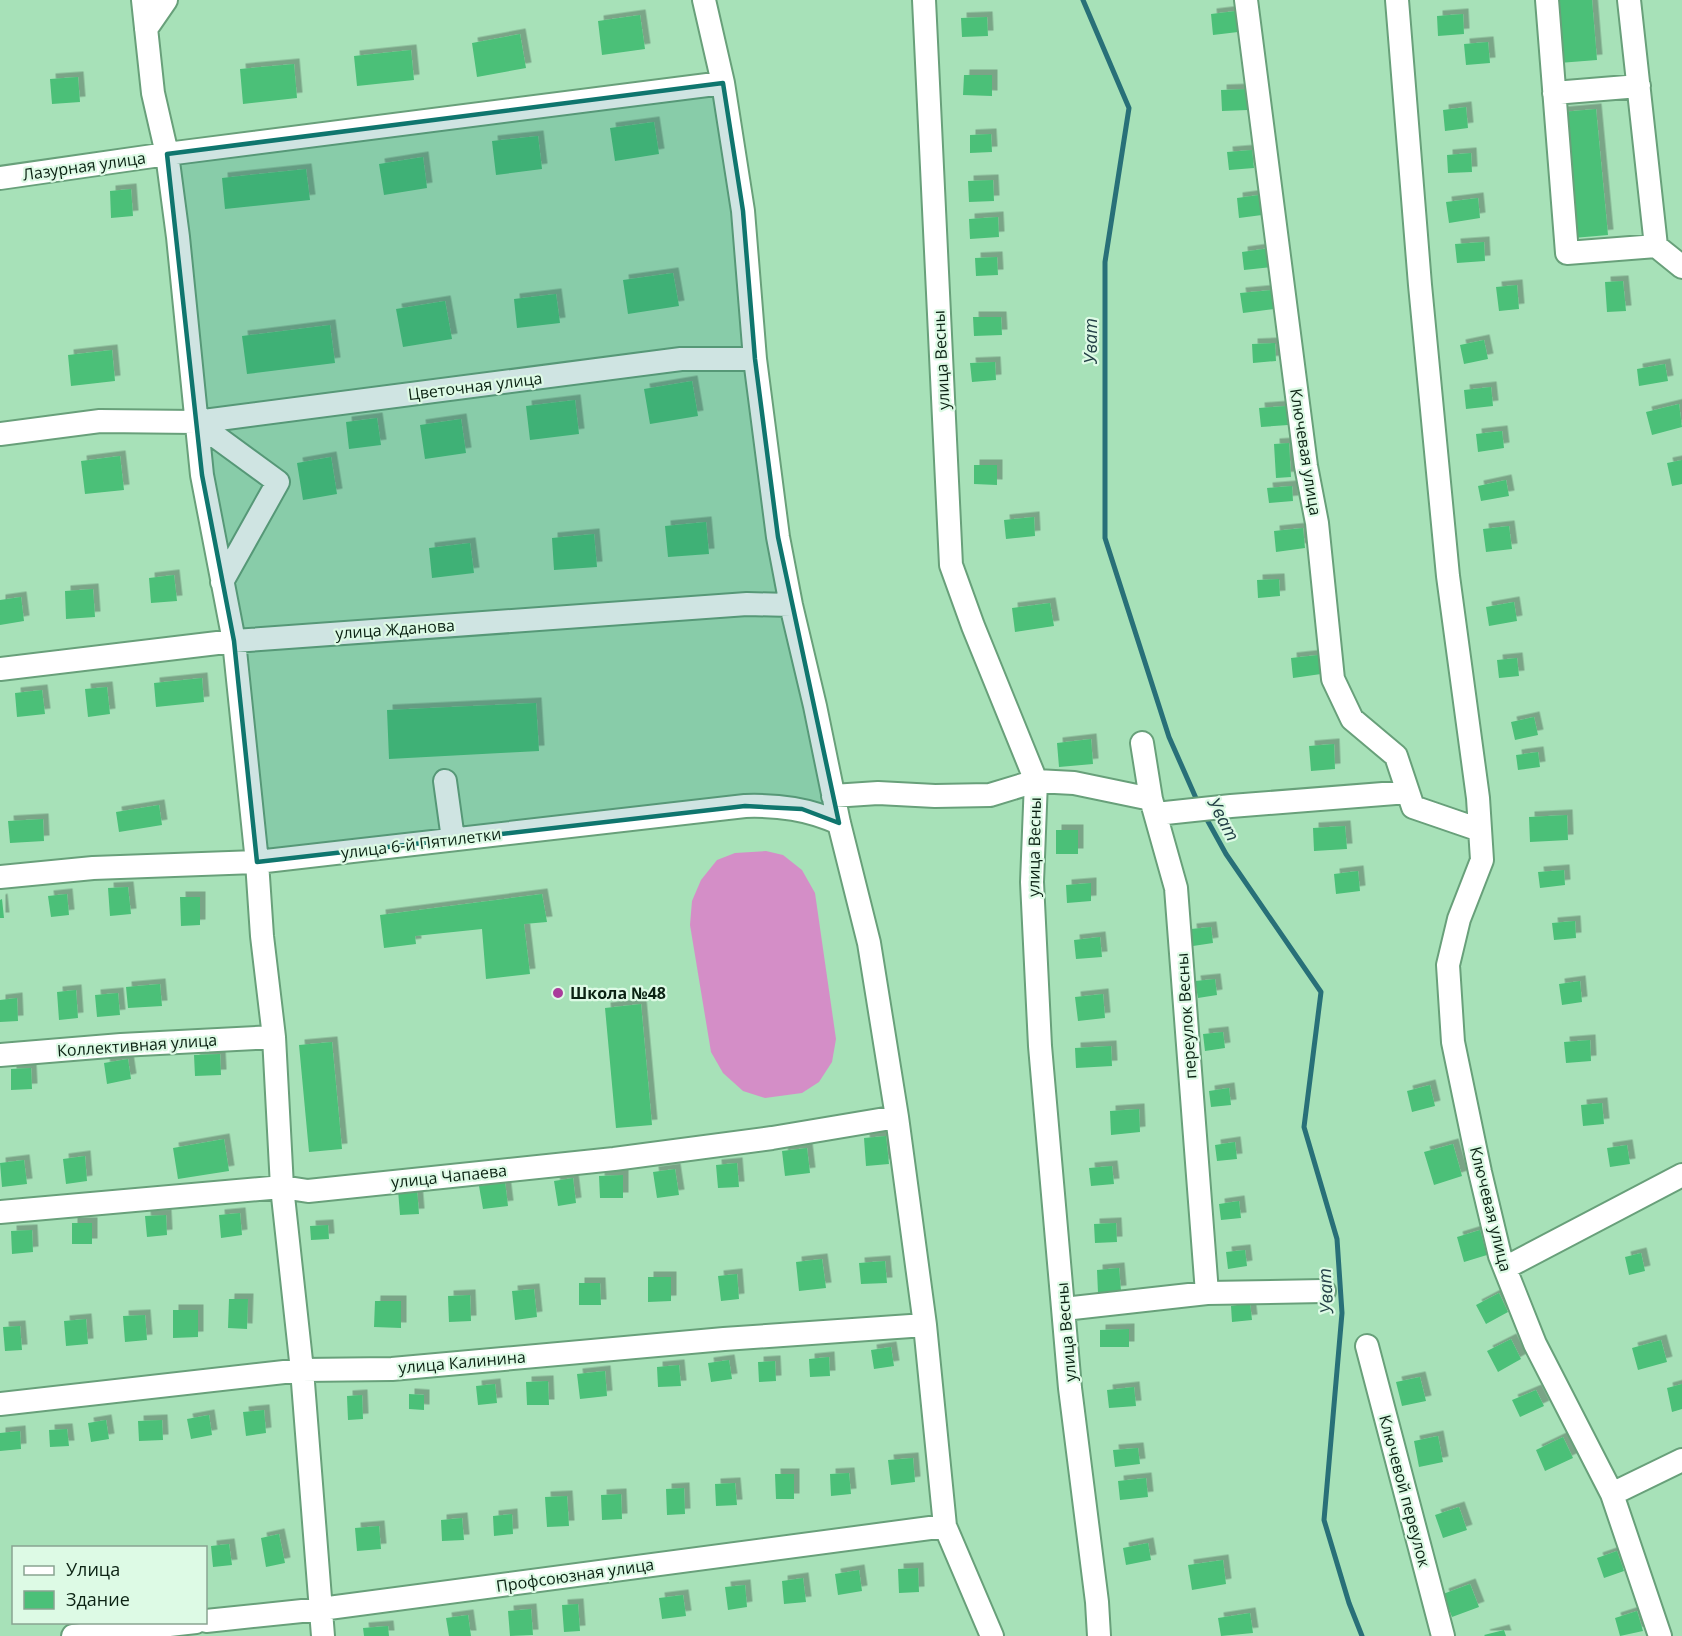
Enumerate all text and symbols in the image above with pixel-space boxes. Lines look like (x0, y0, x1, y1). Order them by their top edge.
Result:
street label: Лазурная улица (21, 146, 147, 186)
street label: улица Весны (927, 310, 955, 410)
water label: Уват (1078, 318, 1102, 365)
street label: Цветочная улица (407, 367, 543, 405)
street label: Ключевая улица (1285, 387, 1327, 517)
street label: улица Жданова (334, 614, 456, 644)
water label: Уват (1202, 792, 1245, 845)
street label: улица Весны (1022, 797, 1046, 897)
street label: улица 6-й Пятилетки (340, 822, 502, 864)
street label: переулок Весны (1171, 952, 1201, 1080)
place label: Школа №48 (570, 982, 666, 1004)
marker: Школа №48 (551, 986, 565, 1000)
street label: Коллективная улица (56, 1028, 218, 1062)
street label: Ключевая улица (1465, 1144, 1517, 1274)
street label: улица Чапаева (390, 1159, 508, 1193)
water label: Уват (1312, 1267, 1338, 1316)
street label: улица Весны (1051, 1281, 1081, 1383)
street label: улица Калинина (397, 1345, 527, 1379)
street label: Ключевой переулок (1374, 1412, 1436, 1570)
legend (12, 1546, 207, 1624)
street label: Профсоюзная улица (495, 1553, 655, 1597)
text: Улица (66, 1557, 120, 1581)
text: Здание (66, 1587, 130, 1611)

